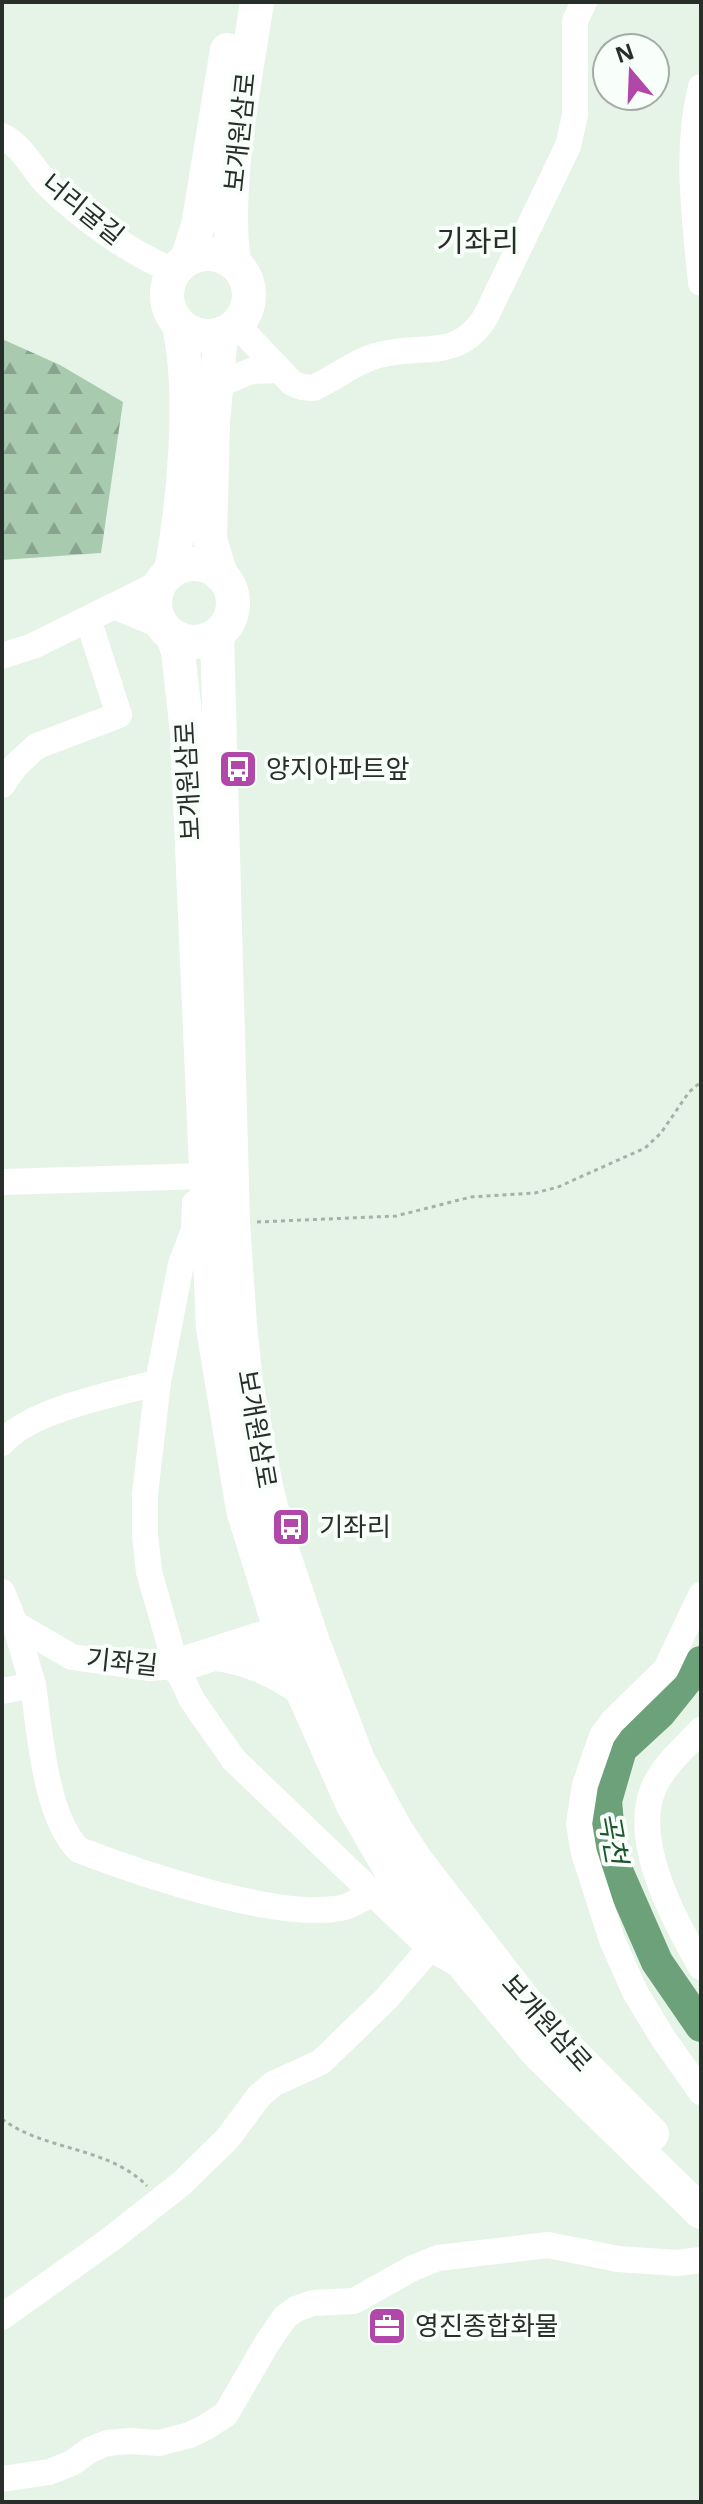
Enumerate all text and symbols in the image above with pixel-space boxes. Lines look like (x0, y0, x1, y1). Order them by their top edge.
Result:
north arrow (591, 32, 671, 112)
text: N (611, 35, 638, 69)
street label: 보개원삼로 (215, 71, 263, 193)
street label: 너리굴길 (35, 164, 132, 252)
district label: 기좌리 (437, 220, 519, 261)
street label: 보개원삼로 (166, 720, 208, 842)
bus stop icon: 양지아파트앞 (217, 748, 259, 790)
place label: 양지아파트앞 (266, 750, 410, 786)
street label: 보개원삼로 (230, 1367, 286, 1491)
bus stop icon: 기좌리 (270, 1506, 312, 1548)
place label: 기좌리 (319, 1508, 391, 1544)
street label: 기좌길 (85, 1639, 160, 1683)
water label: 곡천 (591, 1809, 638, 1870)
street label: 보개원삼로 (494, 1966, 601, 2079)
office icon: 영진종합화물 (366, 2305, 408, 2347)
place label: 영진종합화물 (415, 2307, 559, 2343)

